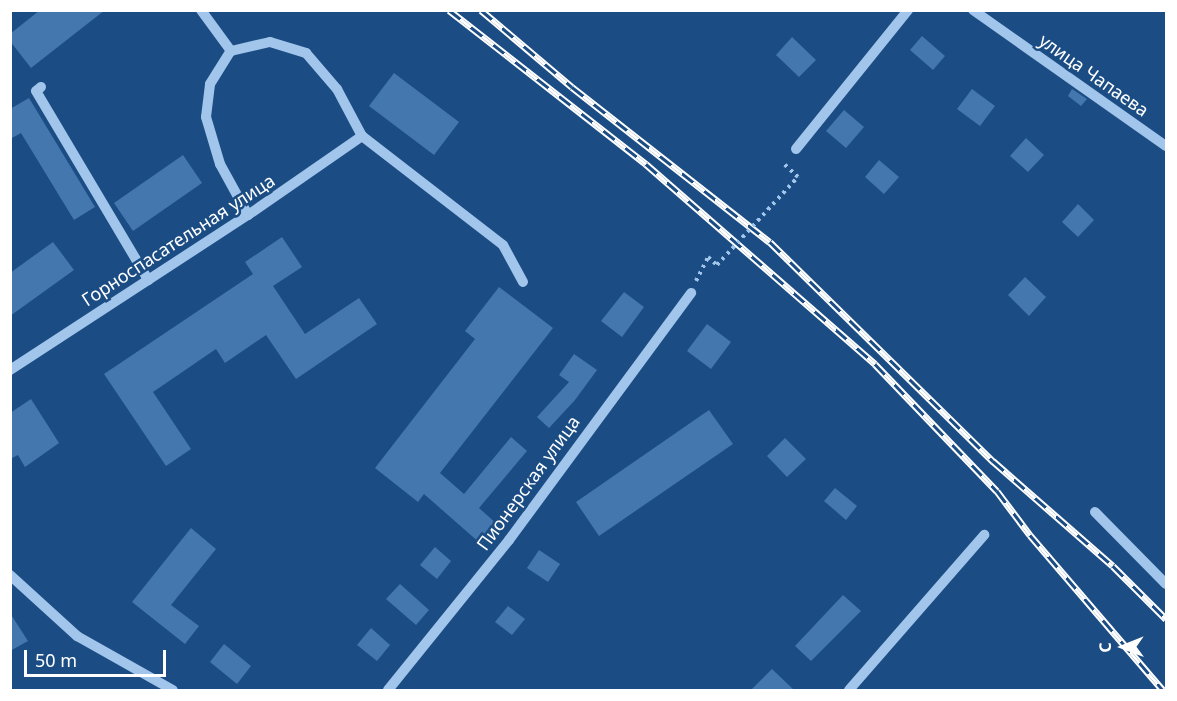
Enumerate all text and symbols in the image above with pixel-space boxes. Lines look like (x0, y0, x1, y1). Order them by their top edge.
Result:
street label: улица Чапаева (1035, 29, 1153, 121)
street label: Горноспасательная улица (77, 169, 279, 311)
street label: Пионерская улица (472, 411, 584, 555)
north arrow (1093, 617, 1153, 677)
scale bar (27, 638, 170, 676)
text: С (1094, 642, 1116, 653)
text: 50 m (35, 648, 77, 672)

